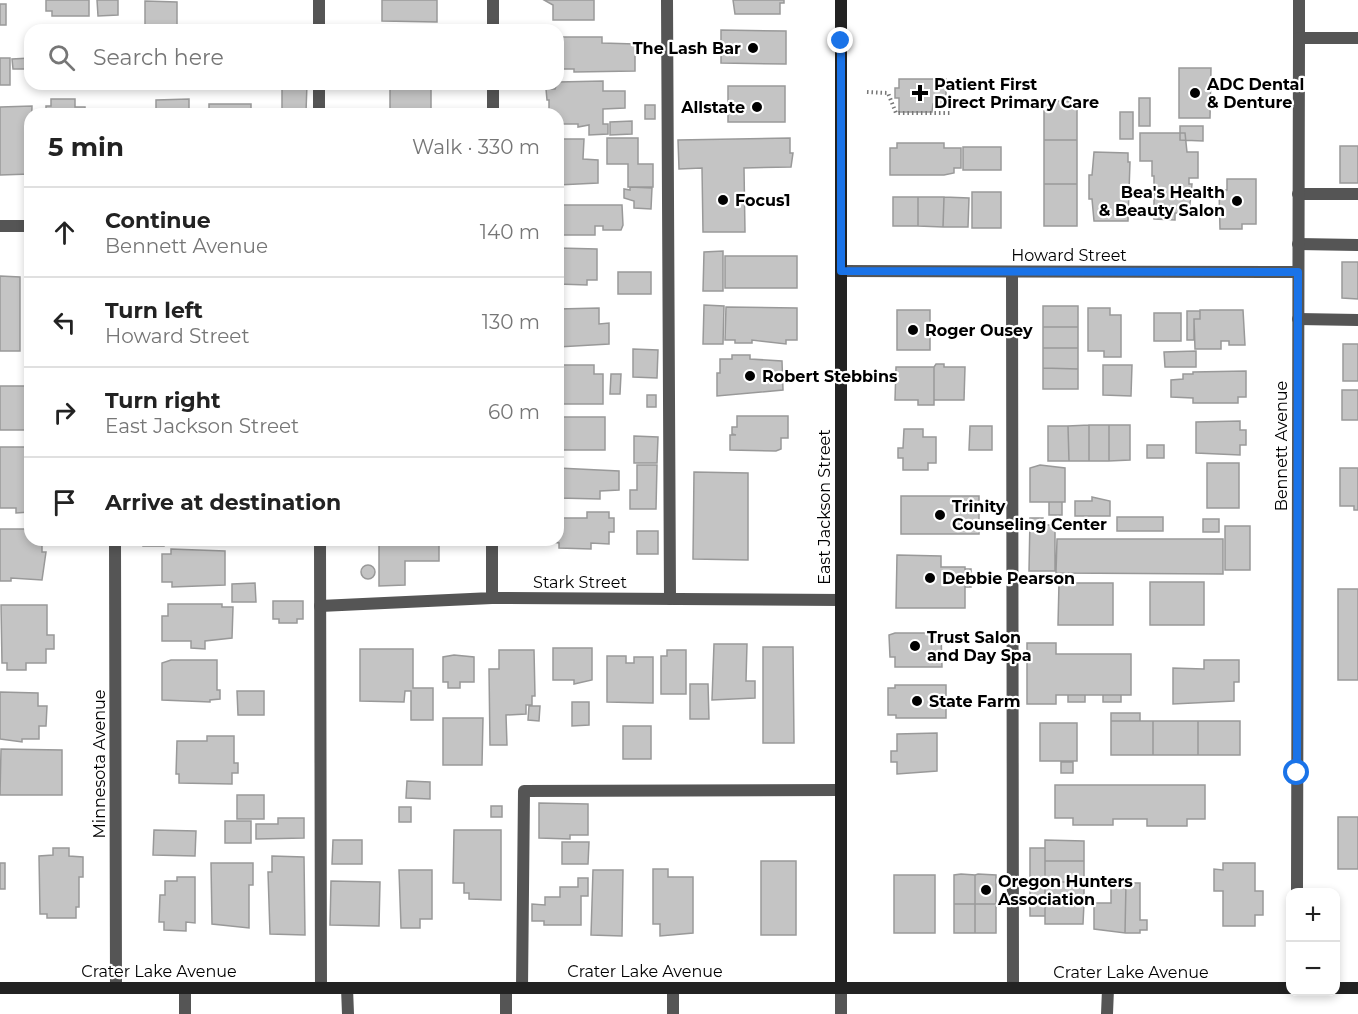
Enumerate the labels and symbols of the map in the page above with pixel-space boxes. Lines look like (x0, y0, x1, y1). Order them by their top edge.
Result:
route end (827, 27, 853, 53)
place label: The Lash Bar (633, 39, 741, 58)
marker: The Lash Bar (746, 41, 760, 55)
place label: Patient First Direct Primary Care (934, 75, 1099, 112)
place label: ADC Dental & Denture (1206, 75, 1304, 112)
marker: Patient First Direct Primary Care (911, 84, 929, 102)
marker: ADC Dental & Denture (1188, 86, 1202, 100)
place label: Allstate (680, 98, 745, 117)
marker: Allstate (750, 100, 764, 114)
place label: Bea's Health & Beauty Salon (1099, 183, 1225, 220)
place label: Focus1 (735, 191, 791, 210)
marker: Focus1 (716, 193, 730, 207)
marker: Bea's Health & Beauty Salon (1230, 194, 1244, 208)
street label: Howard Street (1011, 246, 1127, 265)
place label: Roger Ousey (925, 321, 1033, 340)
marker: Roger Ousey (906, 323, 920, 337)
place label: Robert Stebbins (762, 367, 898, 386)
marker: Robert Stebbins (743, 369, 757, 383)
street label: Bennett Avenue (1272, 381, 1291, 511)
street label: East Jackson Street (815, 429, 834, 585)
place label: Trinity Counseling Center (952, 497, 1107, 534)
marker: Trinity Counseling Center (933, 508, 947, 522)
place label: Debbie Pearson (942, 569, 1075, 588)
marker: Debbie Pearson (923, 571, 937, 585)
street label: Stark Street (533, 573, 627, 592)
place label: Trust Salon and Day Spa (927, 628, 1032, 665)
marker: Trust Salon and Day Spa (908, 639, 922, 653)
street label: Minnesota Avenue (90, 690, 109, 838)
place label: State Farm (929, 692, 1021, 711)
marker: State Farm (910, 694, 924, 708)
route start (1283, 759, 1309, 785)
place label: Oregon Hunters Association (997, 872, 1133, 909)
marker: Oregon Hunters Association (979, 883, 993, 897)
street label: Crater Lake Avenue (81, 962, 237, 981)
street label: Crater Lake Avenue (567, 962, 723, 981)
street label: Crater Lake Avenue (1053, 963, 1209, 982)

